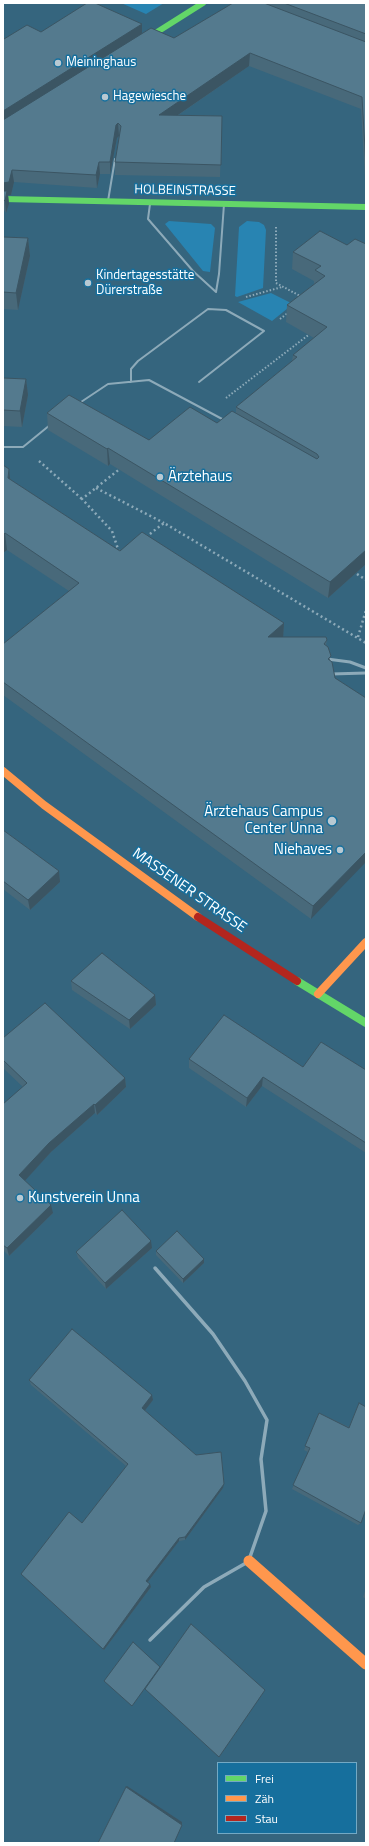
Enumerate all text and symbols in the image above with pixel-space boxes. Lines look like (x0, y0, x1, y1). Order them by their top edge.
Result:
place label: Meininghaus (66, 55, 136, 71)
marker: Meininghaus (53, 58, 63, 68)
place label: Hagewiesche (113, 89, 186, 105)
marker: Hagewiesche (100, 92, 110, 102)
street label: HOLBEINSTRASSE (134, 182, 236, 200)
place label: Kindertagesstätte Dürerstraße (96, 268, 194, 299)
marker: Kindertagesstätte Dürerstraße (83, 278, 93, 288)
place label: Ärztehaus (168, 468, 232, 486)
marker: Ärztehaus (155, 472, 165, 482)
place label: Ärztehaus Campus Center Unna (204, 803, 323, 838)
marker: Ärztehaus Campus Center Unna (326, 815, 338, 827)
place label: Niehaves (274, 841, 332, 859)
street label: MASSENER STRASSE (128, 845, 250, 937)
marker: Niehaves (335, 845, 345, 855)
place label: Kunstverein Unna (28, 1189, 140, 1207)
marker: Kunstverein Unna (15, 1193, 25, 1203)
legend (217, 1762, 357, 1834)
text: Frei (255, 1769, 274, 1788)
text: Zäh (255, 1789, 274, 1808)
text: Stau (255, 1809, 278, 1828)

